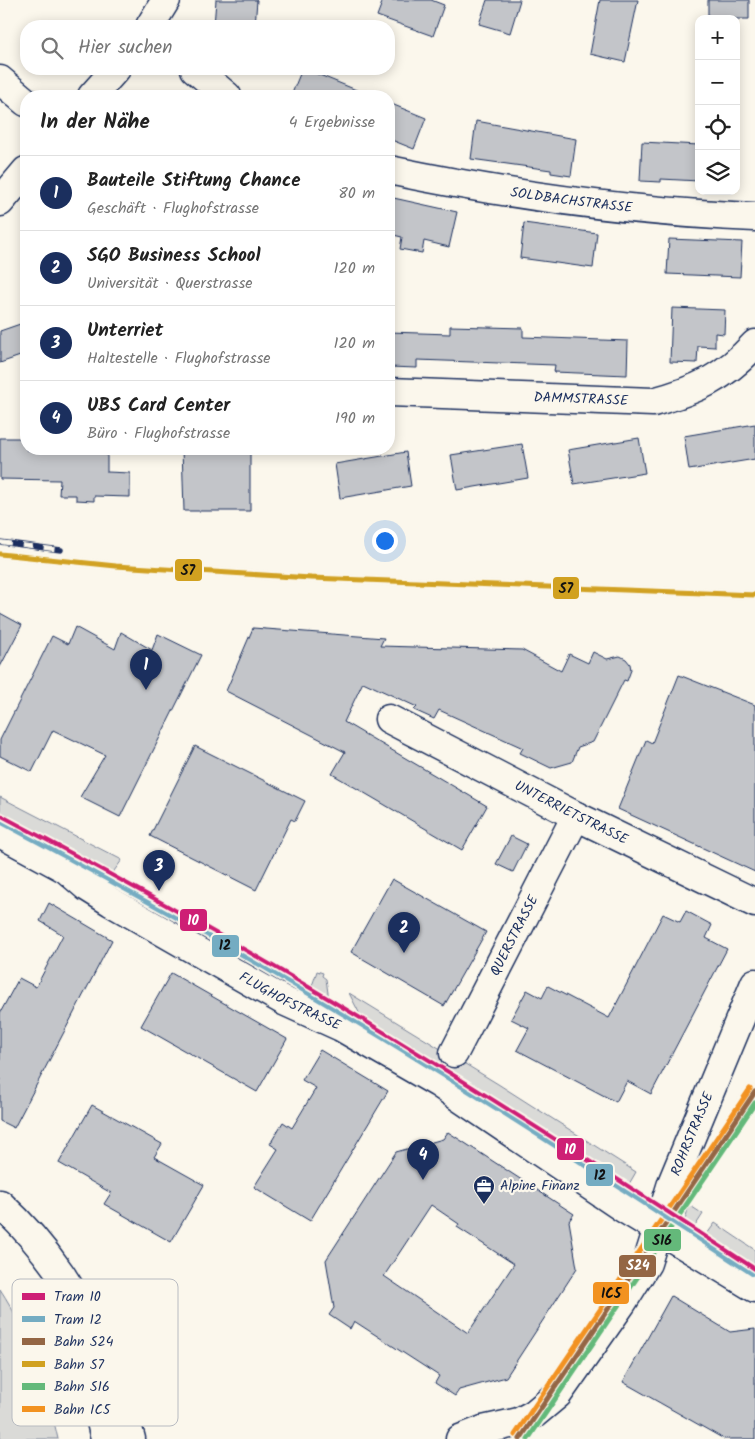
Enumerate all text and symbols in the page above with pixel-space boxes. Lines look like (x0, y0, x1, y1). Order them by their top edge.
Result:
map controls (695, 15, 740, 195)
button: + (695, 15, 740, 60)
search box (20, 20, 395, 75)
text: Hier suchen (78, 33, 172, 63)
icon: search (38, 34, 66, 62)
button: − (695, 60, 740, 105)
button: locate (695, 105, 740, 150)
text: In der Nähe (40, 106, 150, 139)
text: 4 Ergebnisse (289, 110, 375, 135)
button: layers (695, 150, 740, 195)
text: Bauteile Stiftung Chance (87, 166, 300, 196)
text: 1 (54, 181, 58, 206)
text: 80 m (338, 181, 375, 206)
street label: SOLDBACHSTRASSE (509, 181, 634, 219)
text: Geschäft · Flughofstrasse (87, 196, 259, 221)
text: SGO Business School (87, 241, 261, 271)
text: 2 (51, 256, 61, 281)
text: 120 m (334, 256, 375, 281)
text: Universität · Querstrasse (87, 271, 252, 296)
text: Unterriet (87, 316, 163, 346)
text: 3 (52, 331, 60, 356)
text: 120 m (334, 331, 375, 356)
text: Haltestelle · Flughofstrasse (87, 346, 270, 371)
street label: DAMMSTRASSE (533, 386, 629, 412)
text: UBS Card Center (87, 391, 230, 421)
text: 4 (52, 406, 60, 431)
text: 190 m (335, 406, 375, 431)
text: Büro · Flughofstrasse (87, 421, 230, 446)
your location (372, 528, 398, 554)
line badge: S7 (174, 558, 203, 582)
text: S7 (181, 560, 196, 582)
line badge: S7 (552, 576, 580, 600)
text: S7 (559, 578, 574, 600)
pin: 1 (130, 649, 162, 690)
street label: UNTERRIETSTRASSE (511, 775, 633, 851)
pin: 3 (143, 850, 175, 891)
street label: QUERSTRASSE (484, 891, 545, 980)
line badge: 10 (179, 908, 208, 932)
text: 10 (187, 910, 200, 932)
pin: 2 (388, 912, 420, 953)
line badge: 12 (211, 934, 240, 958)
text: 12 (219, 935, 231, 957)
street label: FLUGHOFSTRASSE (235, 966, 345, 1037)
street label: ROHRSTRASSE (665, 1088, 720, 1179)
line badge: 10 (556, 1137, 585, 1161)
pin: 4 (407, 1139, 439, 1180)
text: 10 (564, 1139, 577, 1161)
line badge: 12 (585, 1163, 614, 1187)
text: 12 (594, 1165, 606, 1187)
office icon: Alpine Finanz (472, 1174, 496, 1205)
place label: Alpine Finanz (500, 1175, 580, 1197)
line badge: S16 (643, 1228, 682, 1252)
text: S16 (652, 1230, 672, 1252)
line badge: S24 (618, 1254, 657, 1278)
text: S24 (626, 1255, 650, 1277)
legend (12, 1279, 178, 1426)
line badge: IC5 (592, 1281, 630, 1305)
text: IC5 (601, 1283, 623, 1305)
text: Tram 10 (54, 1286, 101, 1308)
text: Tram 12 (54, 1309, 102, 1331)
text: Bahn S24 (54, 1331, 114, 1353)
text: Bahn S7 (54, 1354, 104, 1376)
text: Bahn S16 (54, 1376, 110, 1398)
text: Bahn IC5 (54, 1399, 112, 1421)

